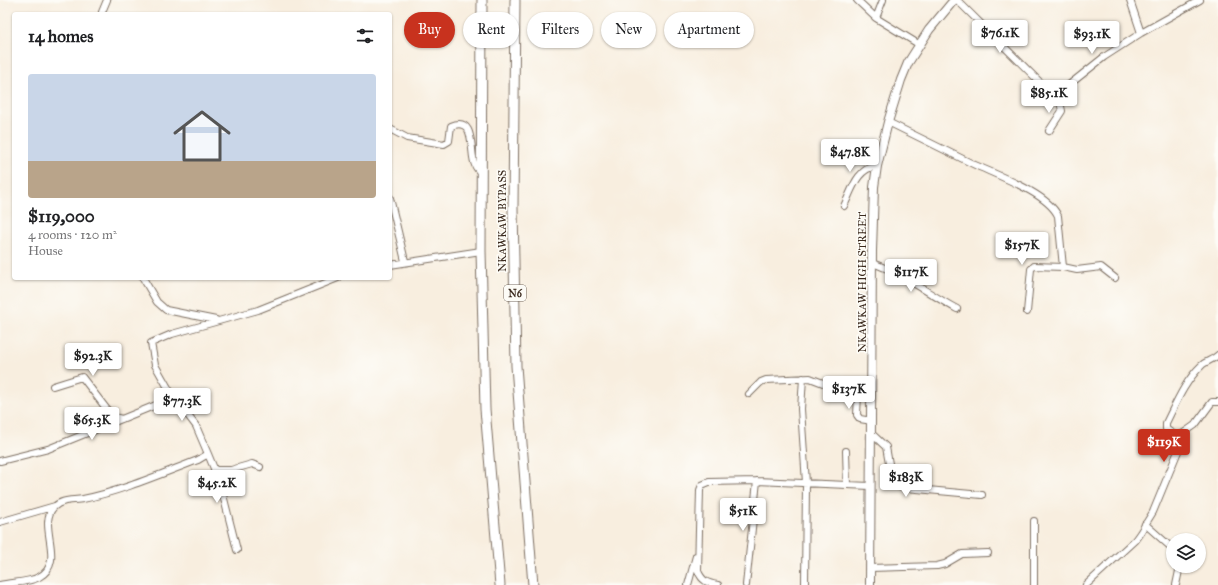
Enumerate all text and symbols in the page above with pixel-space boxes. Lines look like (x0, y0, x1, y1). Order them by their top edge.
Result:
chip: Buy (404, 12, 455, 48)
chip: Rent (463, 12, 519, 48)
chip: Filters (527, 12, 593, 48)
chip: New (601, 12, 656, 48)
chip: Apartment (664, 12, 754, 48)
pin: $76.1K (967, 20, 1033, 54)
pin: $93.1K (1059, 21, 1125, 55)
icon: filters (354, 25, 376, 47)
text: $76.1K (981, 25, 1019, 41)
text: 14 homes (28, 26, 93, 47)
text: $93.1K (1073, 26, 1111, 42)
pin: $85.1K (1016, 80, 1082, 114)
text: $85.1K (1030, 85, 1068, 101)
icon: home (166, 100, 238, 172)
pin: $47.8K (817, 139, 883, 173)
text: $47.8K (830, 144, 870, 160)
street label: NKAWKAW BYPASS (496, 170, 509, 272)
text: $119,000 (28, 206, 95, 227)
street label: NKAWKAW HIGH STREET (856, 211, 869, 352)
text: 4 rooms · 120 m² (28, 227, 117, 243)
pin: $157K (994, 232, 1050, 266)
text: $157K (1004, 237, 1040, 253)
text: House (28, 243, 63, 259)
pin: $117K (883, 259, 939, 293)
text: $117K (894, 264, 928, 280)
road number: N6 (504, 285, 526, 301)
pin: $92.3K (60, 343, 126, 377)
text: $92.3K (74, 348, 112, 364)
pin: $137K (821, 376, 877, 410)
text: $137K (832, 381, 866, 397)
pin: $77.3K (149, 388, 215, 422)
text: $77.3K (163, 393, 201, 409)
pin: $65.3K (59, 407, 125, 441)
text: $65.3K (73, 412, 111, 428)
pin: $119K (1136, 429, 1192, 463)
text: $119K (1147, 434, 1181, 450)
pin: $183K (878, 464, 934, 498)
text: $183K (889, 469, 923, 485)
pin: $45.2K (184, 470, 250, 504)
text: $45.2K (197, 475, 237, 491)
pin: $51K (719, 498, 767, 532)
text: $51K (729, 503, 757, 519)
map controls (1166, 533, 1206, 573)
button: layers (1166, 533, 1206, 573)

